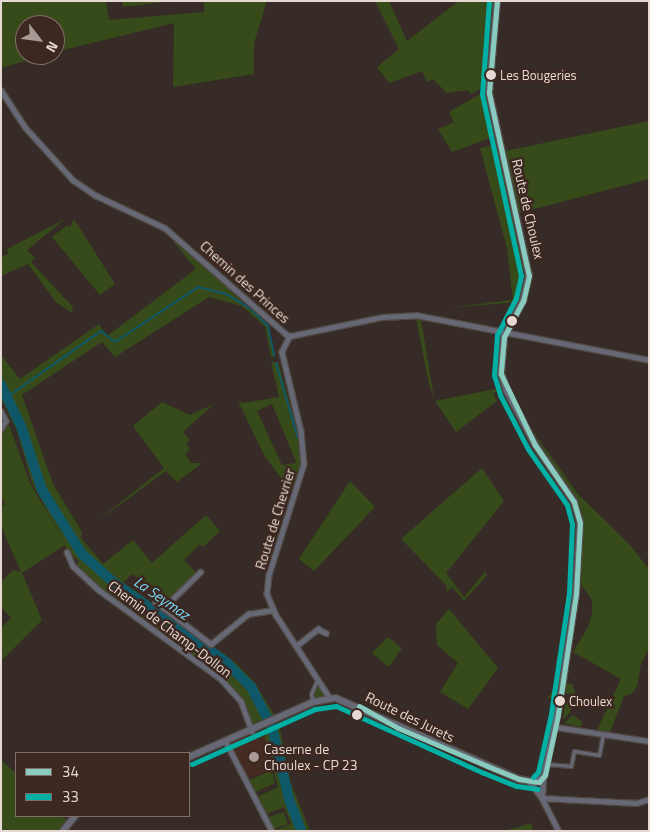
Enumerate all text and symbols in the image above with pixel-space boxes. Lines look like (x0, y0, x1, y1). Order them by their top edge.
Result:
north arrow (15, 15, 65, 65)
text: N (41, 38, 64, 57)
place label: Les Bougeries (500, 67, 577, 83)
marker: Les Bougeries (486, 70, 496, 80)
street label: Route de Choulex (508, 157, 548, 261)
street label: Chemin des Princes (197, 237, 293, 327)
unlabelled marker (507, 316, 517, 326)
street label: Route de Chevrier (252, 467, 298, 571)
water label: La Seymaz (131, 572, 193, 624)
street label: Chemin de Champ-Dollon (105, 577, 235, 681)
street label: Route des Jurets (363, 688, 457, 746)
place label: Choulex (569, 693, 612, 709)
marker: Choulex (555, 696, 565, 706)
unlabelled marker (352, 710, 362, 720)
place label: Caserne de Choulex - CP 23 (264, 741, 358, 774)
marker: Caserne de Choulex - CP 23 (248, 751, 260, 763)
legend (15, 752, 190, 817)
text: 34 (62, 760, 79, 783)
text: 33 (62, 785, 79, 808)

